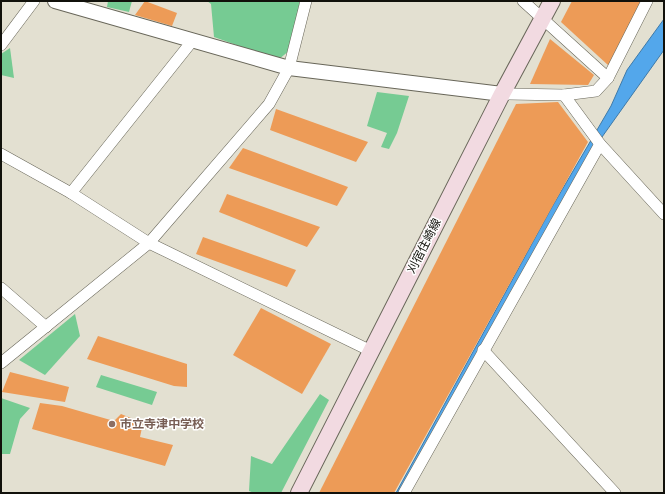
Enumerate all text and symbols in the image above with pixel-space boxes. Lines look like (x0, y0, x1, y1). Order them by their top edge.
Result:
street label: 刈宿住崎線 (403, 216, 445, 276)
place label: 市立寺津中学校 (120, 416, 204, 432)
marker: 市立寺津中学校 (107, 419, 117, 429)

